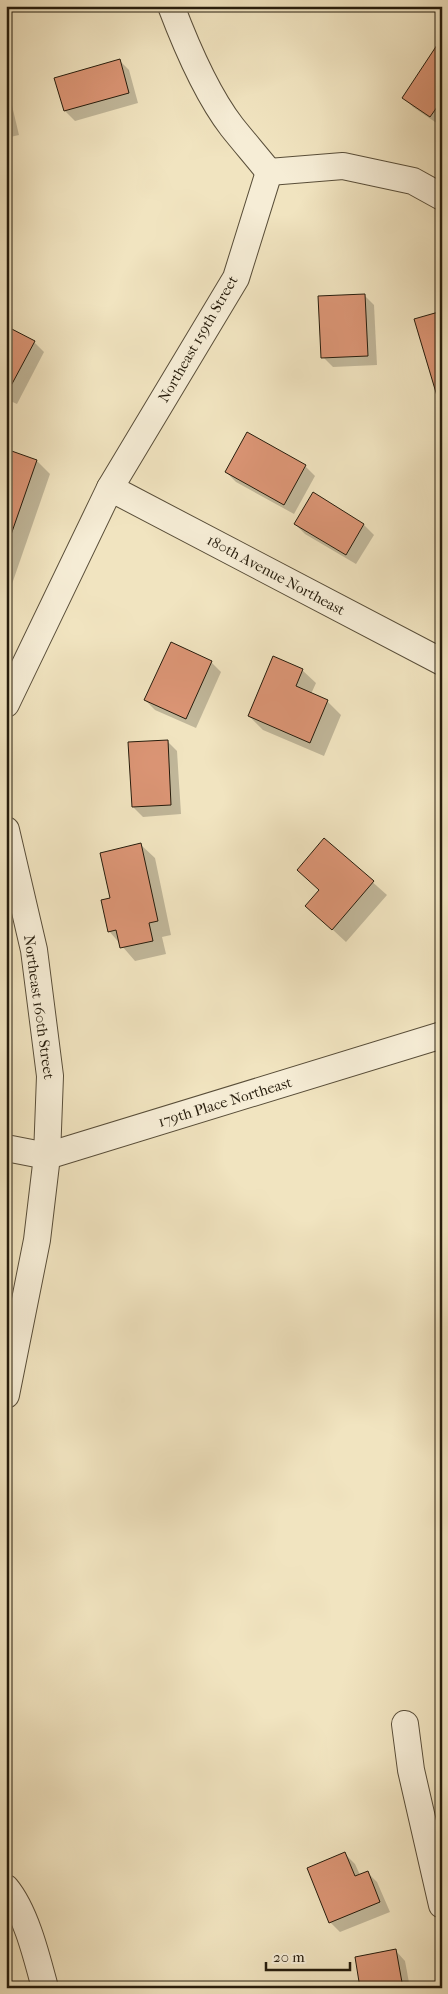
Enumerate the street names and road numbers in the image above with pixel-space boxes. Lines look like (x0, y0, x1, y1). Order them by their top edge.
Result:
street label: Northeast 159th Street (154, 272, 242, 406)
street label: 180th Avenue Northeast (204, 531, 349, 619)
street label: Northeast 160th Street (20, 934, 58, 1081)
street label: 179th Place Northeast (156, 1073, 295, 1131)

